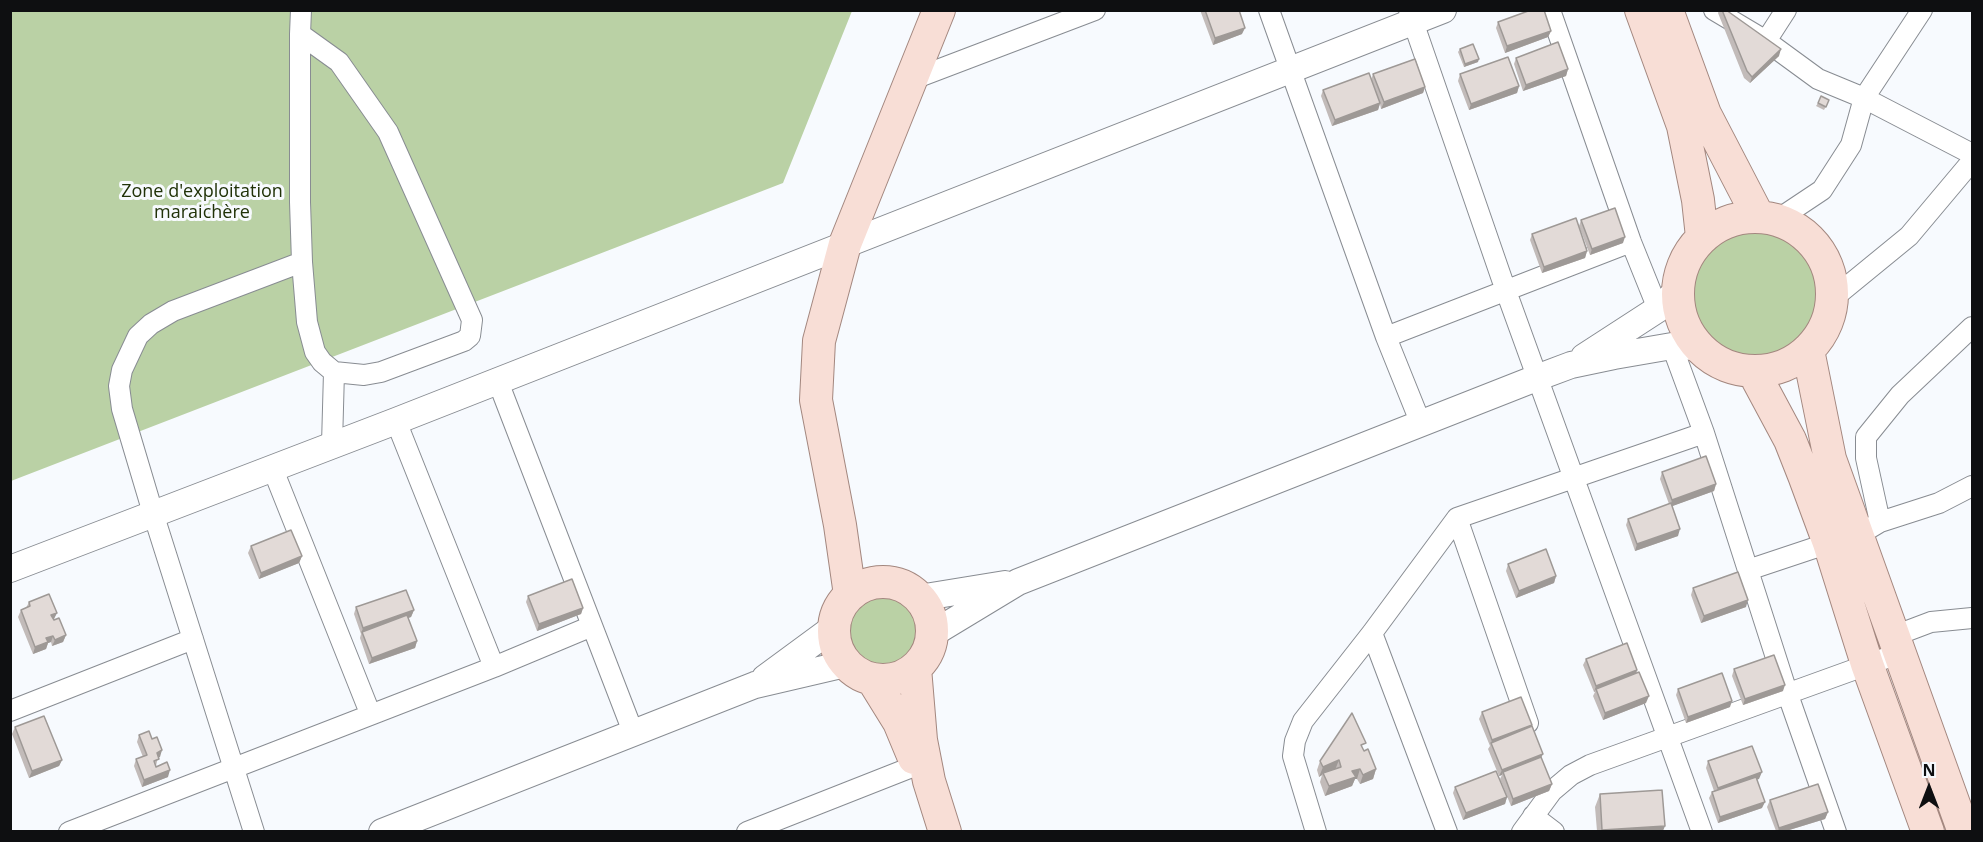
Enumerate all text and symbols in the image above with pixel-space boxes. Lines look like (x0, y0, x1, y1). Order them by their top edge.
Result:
park label: Zone d'exploitation maraichère (121, 181, 283, 224)
north arrow (1899, 758, 1959, 818)
text: N (1922, 759, 1936, 781)

